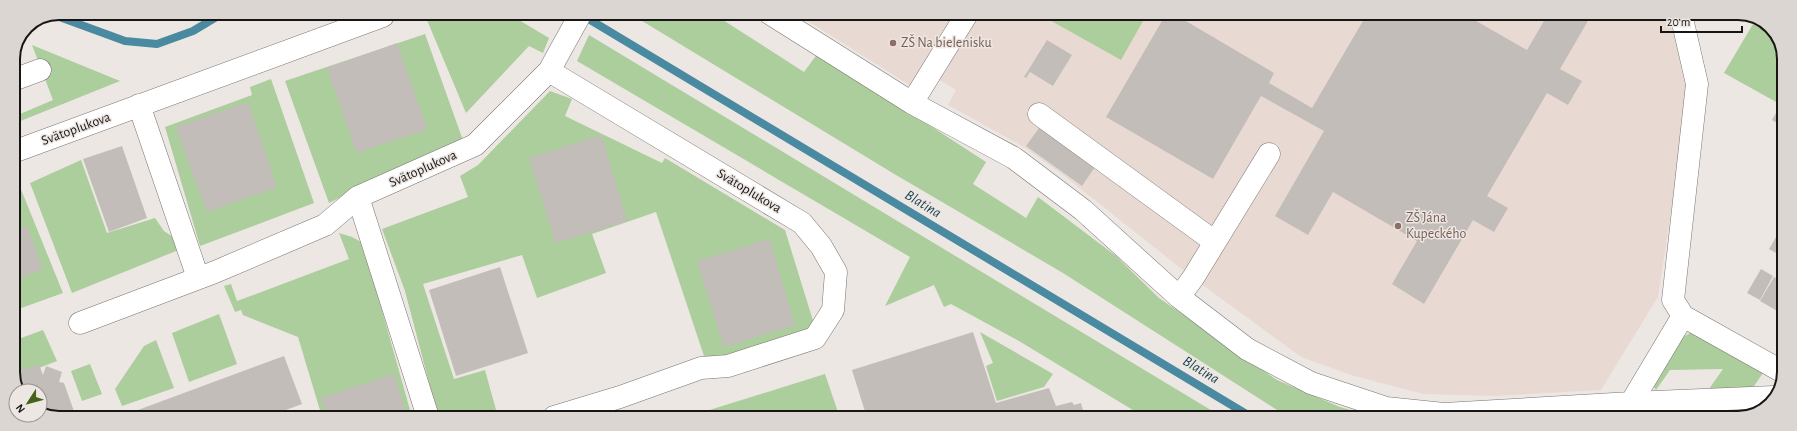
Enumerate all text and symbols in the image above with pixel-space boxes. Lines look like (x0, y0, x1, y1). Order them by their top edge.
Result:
scale bar (1661, 8, 1742, 34)
text: 20 m (1667, 16, 1690, 28)
place label: ZŠ Na bielenisku (901, 34, 992, 50)
marker: ZŠ Na bielenisku (888, 38, 898, 48)
street label: Svätoplukova (40, 110, 113, 148)
street label: Svätoplukova (387, 148, 459, 190)
street label: Svätoplukova (714, 166, 784, 216)
water label: Blatina (902, 187, 944, 221)
place label: ZŠ Jána Kupeckého (1406, 209, 1466, 241)
marker: ZŠ Jána Kupeckého (1393, 221, 1403, 231)
water label: Blatina (1180, 353, 1222, 387)
north arrow (8, 383, 48, 423)
text: N (14, 402, 27, 415)

